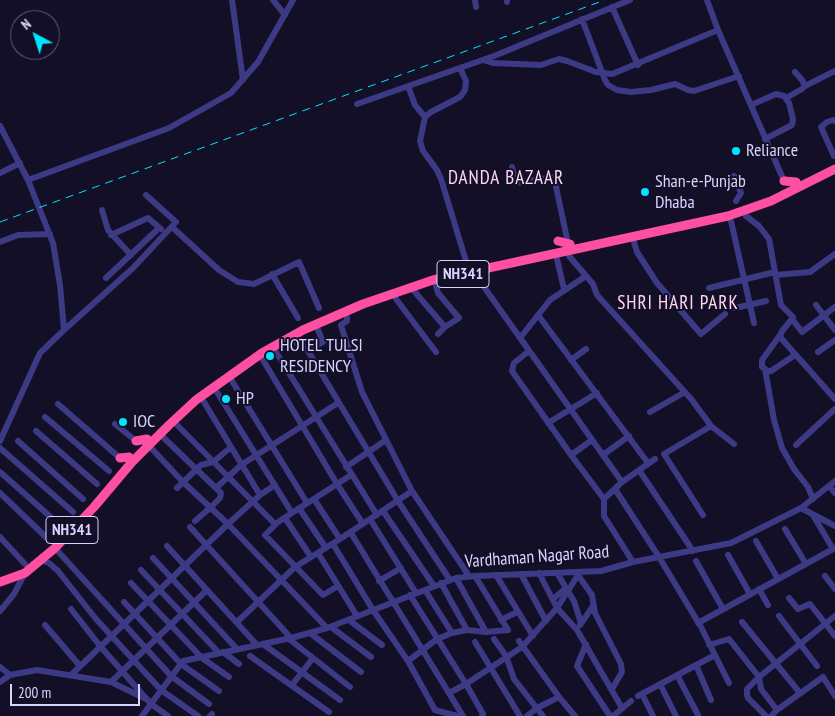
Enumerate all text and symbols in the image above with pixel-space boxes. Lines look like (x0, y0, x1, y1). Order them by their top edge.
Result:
north arrow (10, 10, 60, 60)
text: N (17, 15, 35, 34)
place label: Reliance (746, 140, 798, 162)
marker: Reliance (730, 145, 742, 157)
district label: DANDA BAZAAR (446, 168, 566, 190)
place label: Shan-e-Punjab Dhaba (655, 171, 746, 213)
marker: Shan-e-Punjab Dhaba (639, 186, 651, 198)
road number: NH341 (437, 260, 489, 288)
district label: SHRI HARI PARK (615, 293, 741, 315)
place label: HOTEL TULSI RESIDENCY (280, 335, 363, 378)
marker: HOTEL TULSI RESIDENCY (264, 350, 276, 362)
place label: HP (236, 388, 254, 410)
marker: HP (220, 393, 232, 405)
place label: IOC (133, 411, 155, 433)
marker: IOC (117, 416, 129, 428)
road number: NH341 (46, 516, 98, 544)
street label: Vardhaman Nagar Road (464, 541, 610, 573)
scale bar (12, 674, 142, 706)
text: 200 m (18, 683, 51, 702)

